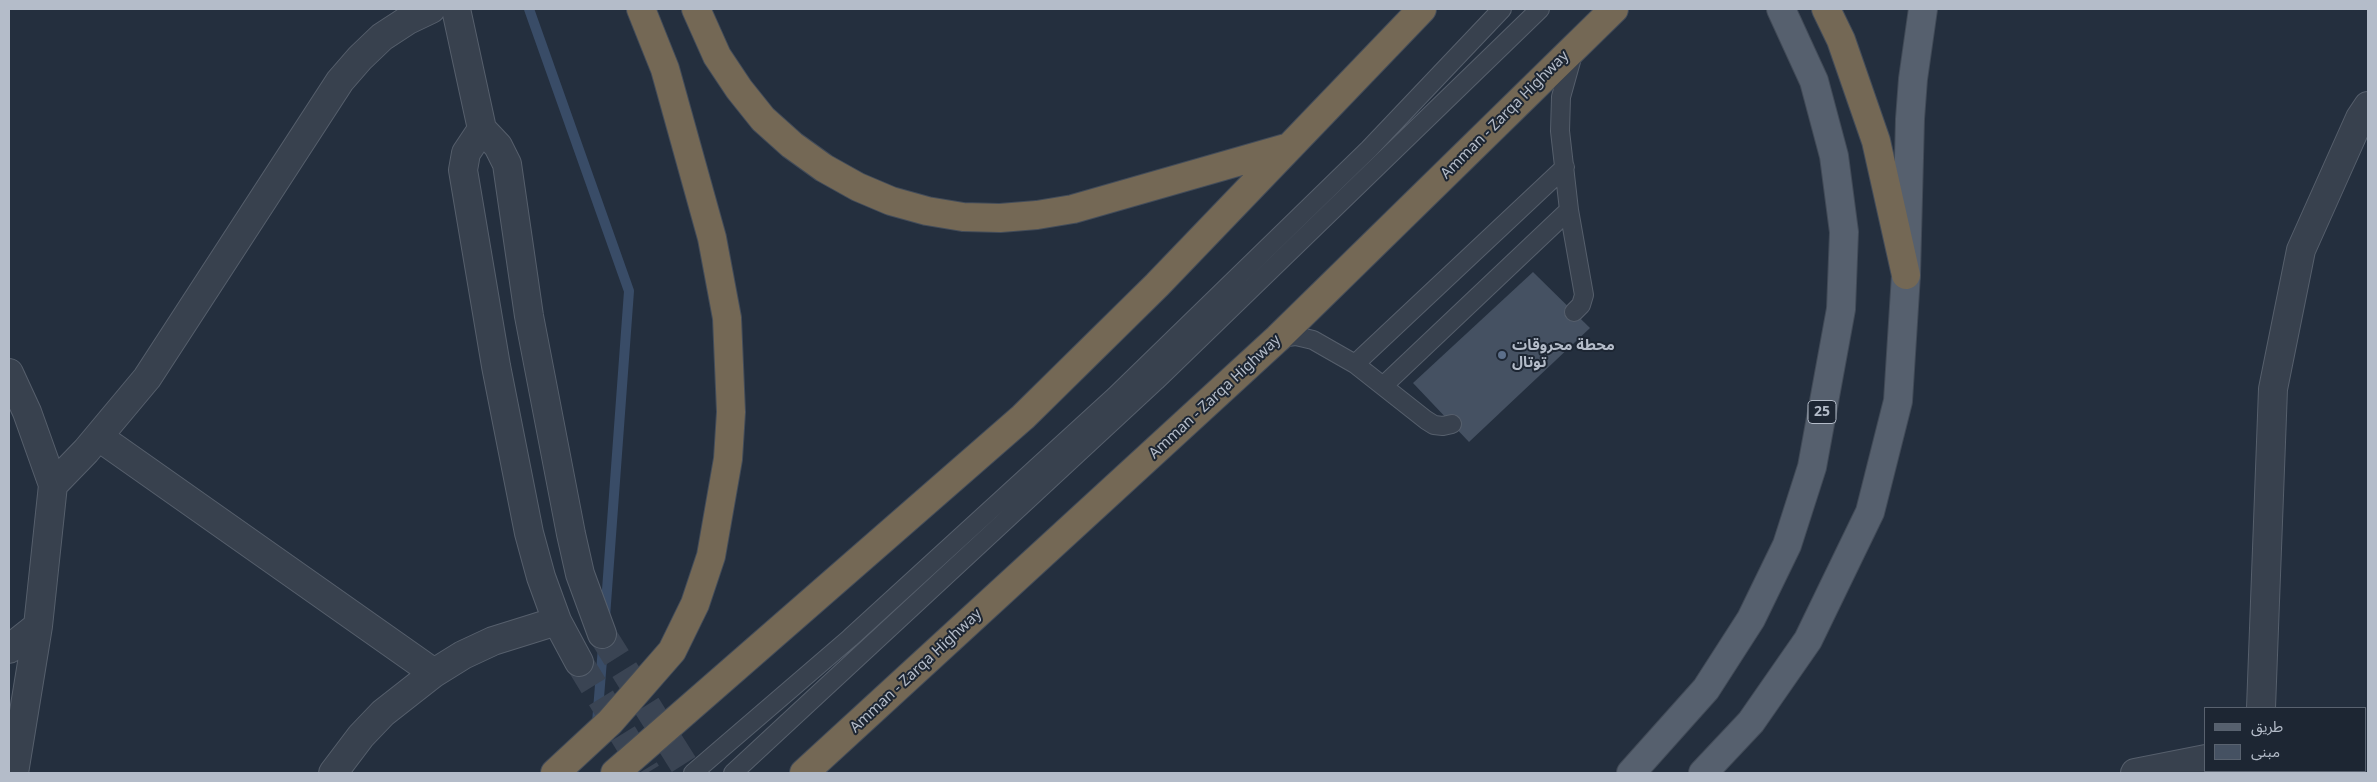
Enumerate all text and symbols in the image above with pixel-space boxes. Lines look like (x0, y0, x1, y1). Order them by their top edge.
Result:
street label: Amman - Zarqa Highway (1437, 47, 1573, 183)
street label: Amman - Zarqa Highway (1145, 331, 1285, 463)
place label: محطة محروقات توتال (1512, 337, 1615, 372)
marker: محطة محروقات توتال (1496, 349, 1508, 361)
road number: 25 (1808, 401, 1836, 424)
street label: Amman - Zarqa Highway (846, 605, 986, 737)
legend (2204, 707, 2367, 772)
text: طريق (2251, 716, 2283, 736)
text: مبنى (2251, 741, 2280, 761)

